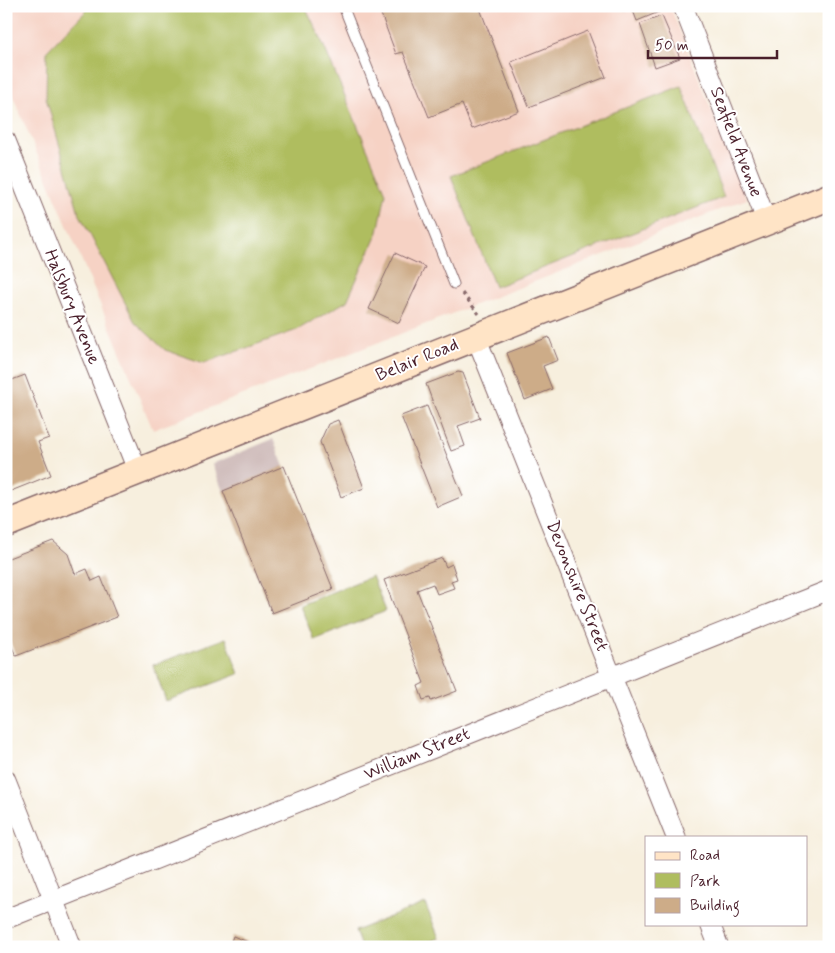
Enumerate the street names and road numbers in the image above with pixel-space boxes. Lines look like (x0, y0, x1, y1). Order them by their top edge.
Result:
street label: Seafield Avenue (704, 83, 768, 201)
street label: Halsbury Avenue (38, 246, 106, 368)
street label: Belair Road (372, 333, 462, 387)
street label: Devonshire Street (540, 517, 614, 655)
street label: William Street (360, 722, 474, 786)

